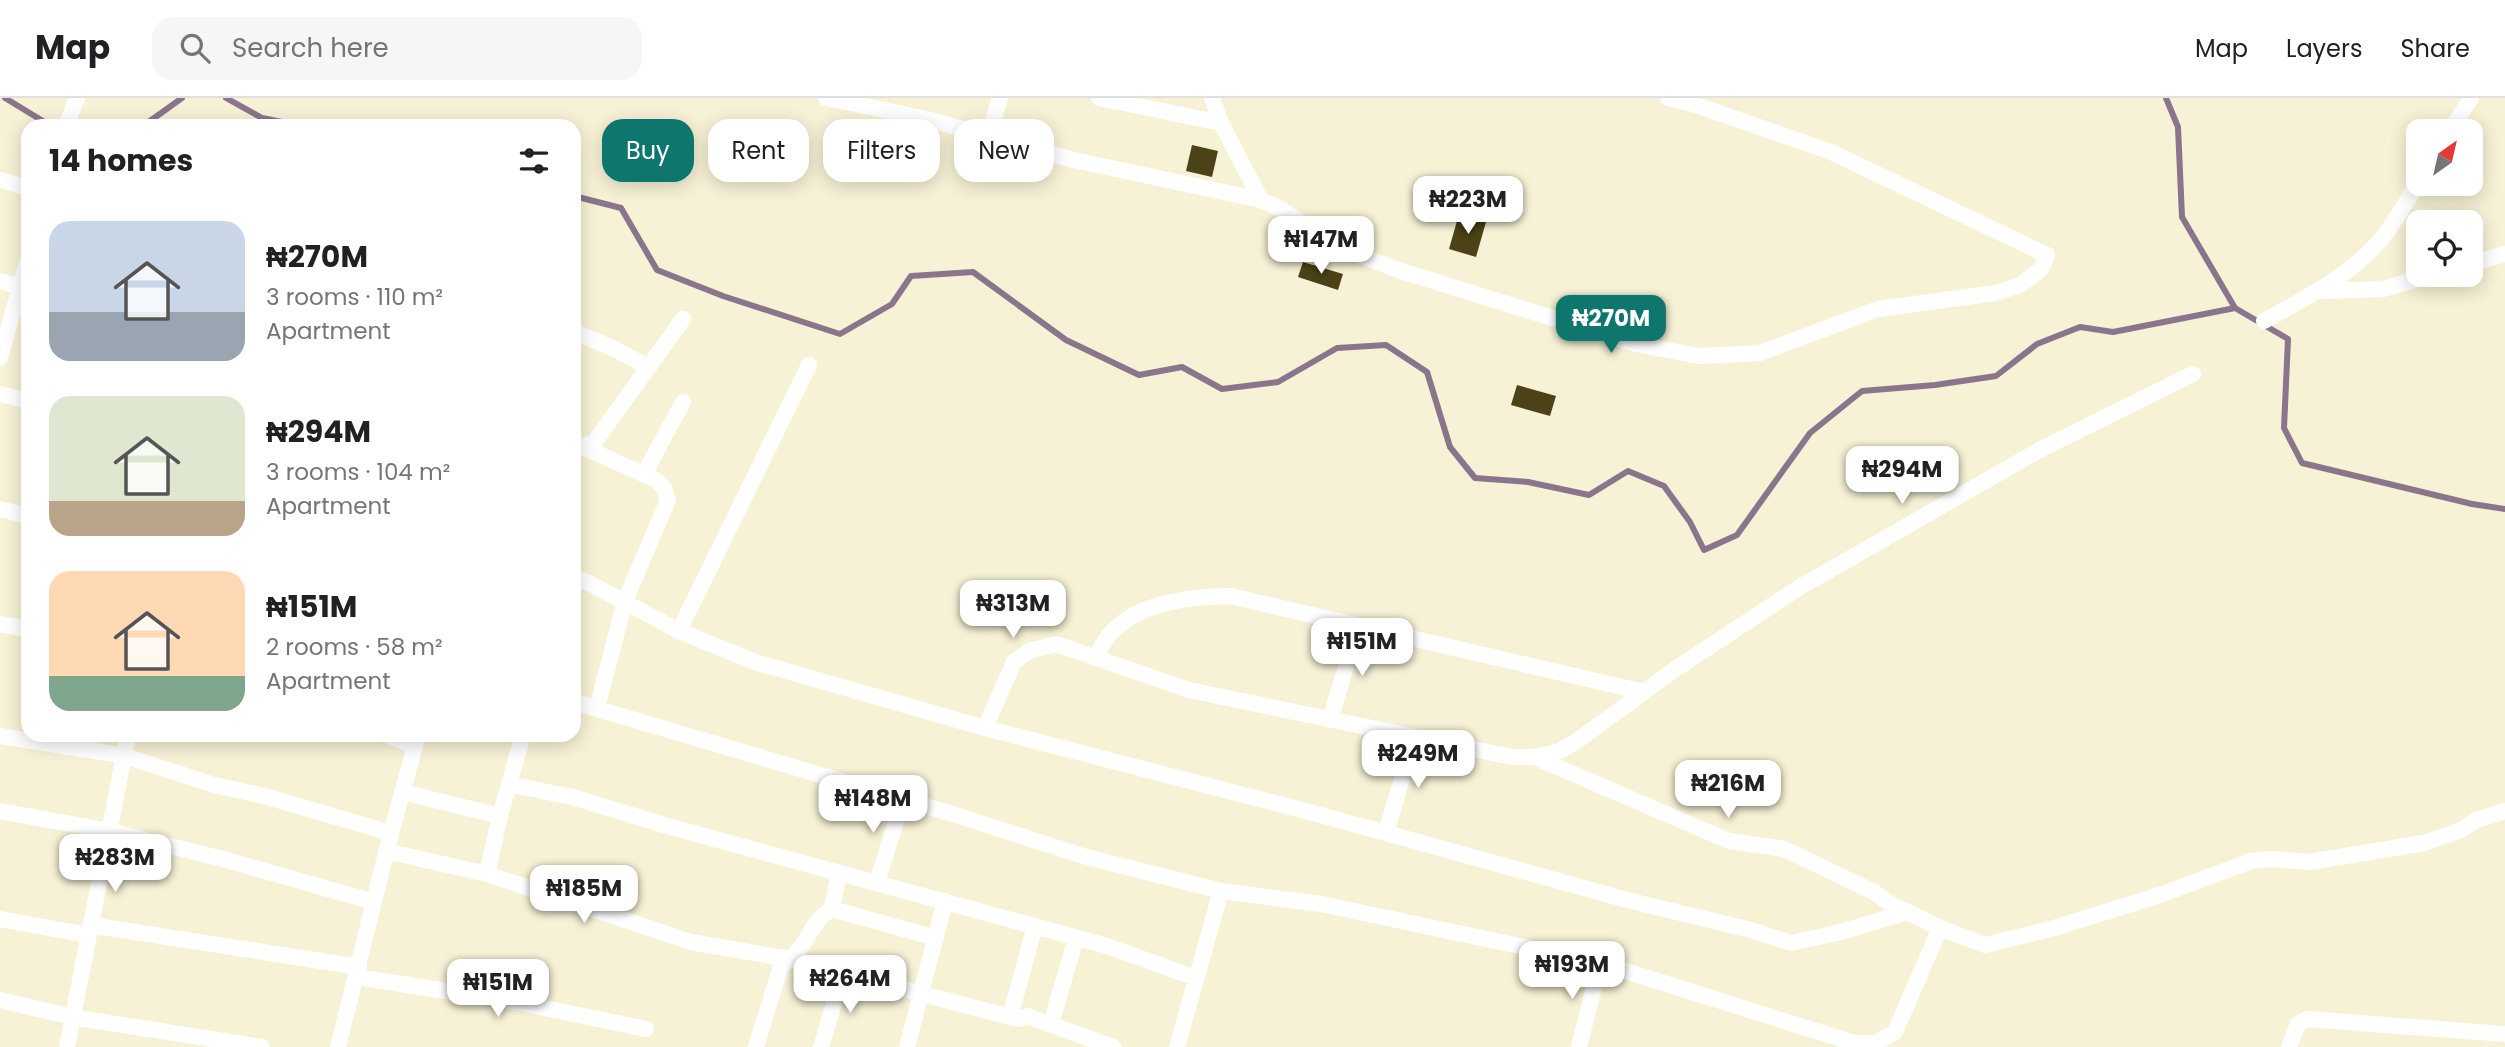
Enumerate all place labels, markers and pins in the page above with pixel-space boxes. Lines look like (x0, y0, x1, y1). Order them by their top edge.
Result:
pin: ₦223M (1419, 176, 1517, 236)
pin: ₦147M (1272, 216, 1370, 276)
pin: ₦270M (1562, 296, 1660, 355)
pin: ₦294M (1853, 446, 1951, 506)
pin: ₦313M (964, 580, 1062, 640)
pin: ₦151M (1313, 618, 1411, 678)
pin: ₦249M (1369, 730, 1467, 790)
pin: ₦216M (1679, 760, 1777, 820)
pin: ₦148M (824, 776, 922, 835)
pin: ₦283M (66, 834, 164, 894)
pin: ₦185M (535, 866, 633, 925)
pin: ₦193M (1523, 942, 1621, 1001)
pin: ₦264M (801, 956, 899, 1015)
pin: ₦151M (449, 960, 547, 1019)

